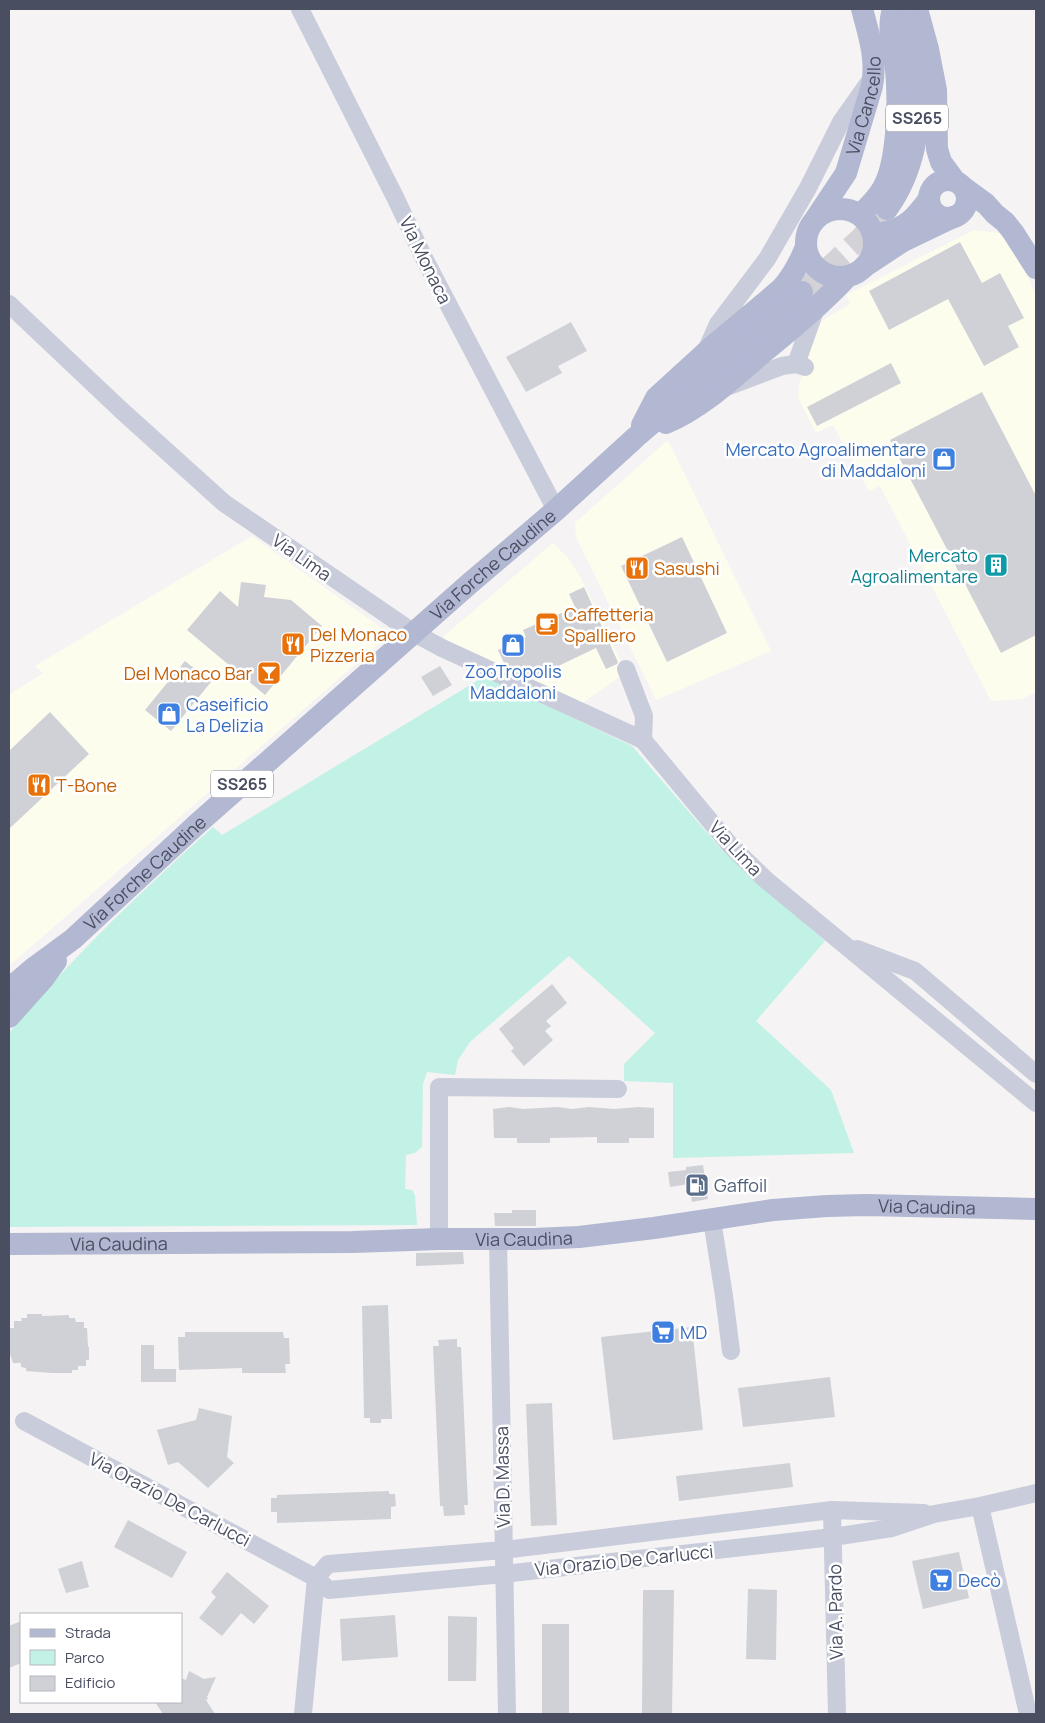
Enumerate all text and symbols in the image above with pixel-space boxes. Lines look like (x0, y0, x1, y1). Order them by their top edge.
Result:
street label: Via Cancello (840, 56, 886, 158)
road number: SS265 (886, 105, 948, 132)
street label: Via Monaca (394, 212, 458, 308)
place label: Mercato Agroalimentare di Maddaloni (725, 437, 926, 482)
shop icon: Mercato Agroalimentare di Maddaloni (931, 446, 957, 472)
street label: Via Forche Caudine (425, 503, 561, 625)
street label: Via Lima (268, 528, 336, 586)
place label: Mercato Agroalimentare (850, 543, 978, 588)
building icon: Mercato Agroalimentare (983, 552, 1009, 578)
restaurant icon: Sasushi (624, 555, 650, 581)
place label: Sasushi (654, 556, 720, 580)
place label: Caffetteria Spalliero (564, 602, 654, 647)
cafe icon: Caffetteria Spalliero (534, 611, 560, 637)
place label: Del Monaco Pizzeria (310, 622, 407, 667)
restaurant icon: Del Monaco Pizzeria (280, 631, 306, 657)
shop icon: ZooTropolis Maddaloni (500, 632, 526, 658)
place label: ZooTropolis Maddaloni (464, 659, 562, 704)
bar icon: Del Monaco Bar (256, 660, 282, 686)
place label: Del Monaco Bar (124, 661, 253, 685)
place label: Caseificio La Delizia (186, 692, 268, 737)
shop icon: Caseificio La Delizia (156, 701, 182, 727)
road number: SS265 (211, 771, 273, 798)
restaurant icon: T-Bone (26, 772, 52, 798)
place label: T-Bone (56, 773, 117, 797)
street label: Via Forche Caudine (78, 810, 211, 935)
street label: Via Lima (704, 815, 768, 881)
fuel station icon: Gaffoil (684, 1172, 710, 1198)
place label: Gaffoil (714, 1173, 767, 1197)
street label: Via Caudina (878, 1193, 976, 1220)
street label: Via Caudina (475, 1225, 573, 1251)
street label: Via Caudina (70, 1231, 168, 1256)
supermarket icon: MD (650, 1319, 676, 1345)
place label: MD (680, 1320, 707, 1344)
street label: Via D. Massa (489, 1426, 515, 1528)
street label: Via Orazio De Carlucci (85, 1446, 255, 1552)
street label: Via Orazio De Carlucci (533, 1539, 715, 1581)
street label: Via A. Pardo (822, 1564, 848, 1660)
supermarket icon: Decò (928, 1567, 954, 1593)
place label: Decò (958, 1568, 1001, 1592)
legend (20, 1613, 182, 1703)
text: Strada (65, 1622, 111, 1643)
text: Parco (65, 1647, 104, 1668)
text: Edificio (65, 1672, 116, 1693)

